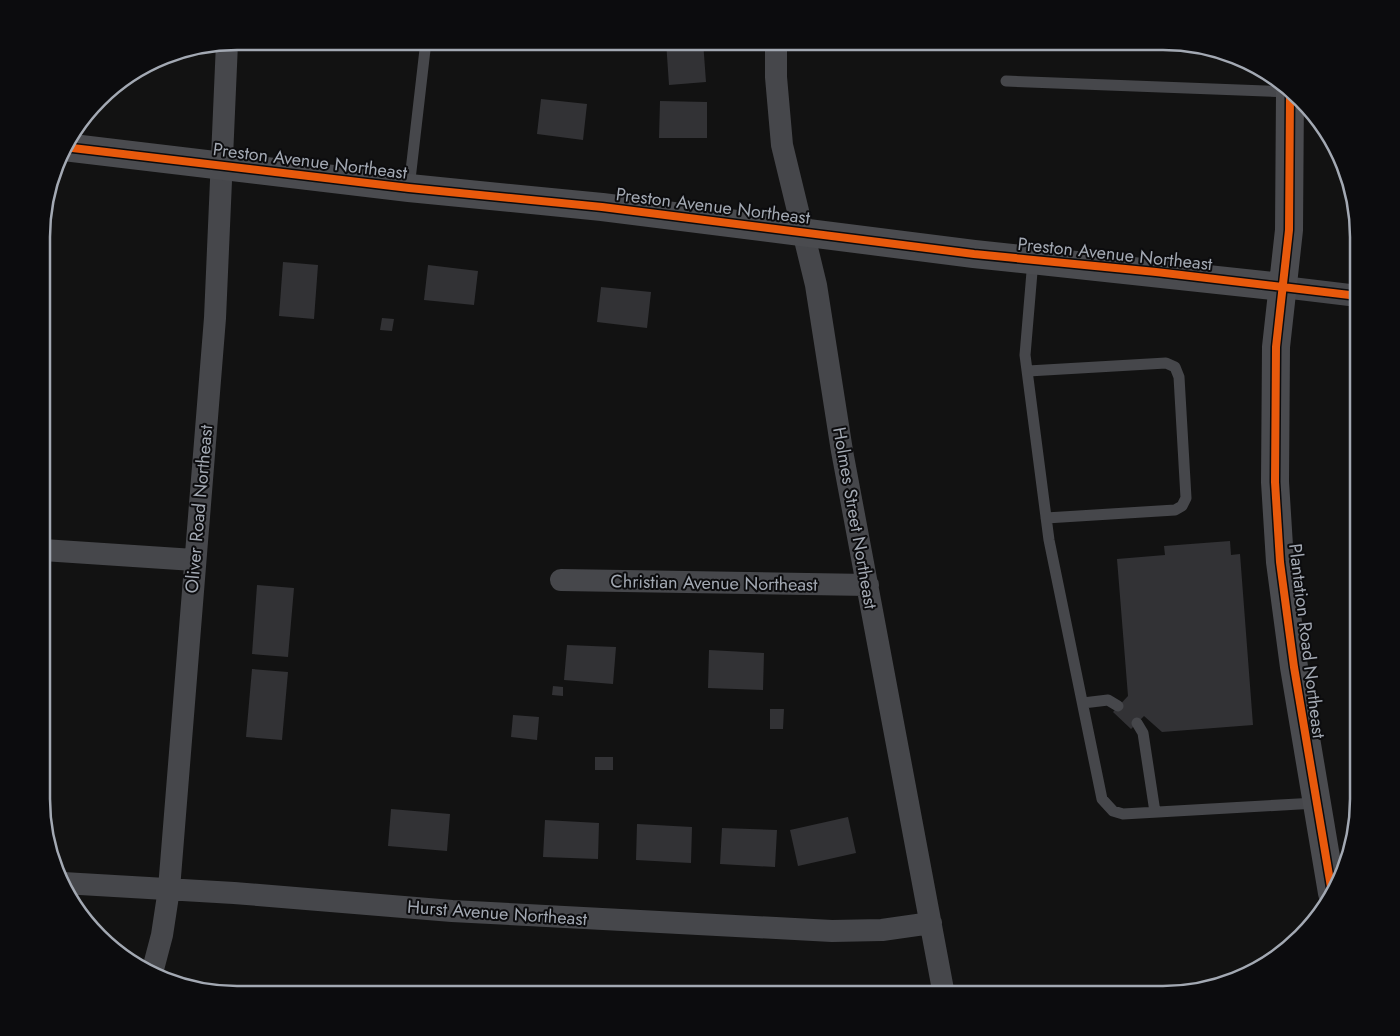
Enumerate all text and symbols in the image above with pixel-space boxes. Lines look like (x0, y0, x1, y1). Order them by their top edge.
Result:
street label: Preston Avenue Northeast (211, 136, 409, 186)
street label: Preston Avenue Northeast (614, 181, 812, 231)
street label: Preston Avenue Northeast (1016, 231, 1214, 277)
street label: Oliver Road Northeast (179, 423, 219, 594)
street label: Holmes Street Northeast (826, 425, 884, 612)
street label: Plantation Road Northeast (1282, 542, 1332, 741)
street label: Christian Avenue Northeast (610, 568, 818, 598)
street label: Hurst Avenue Northeast (406, 894, 588, 932)

